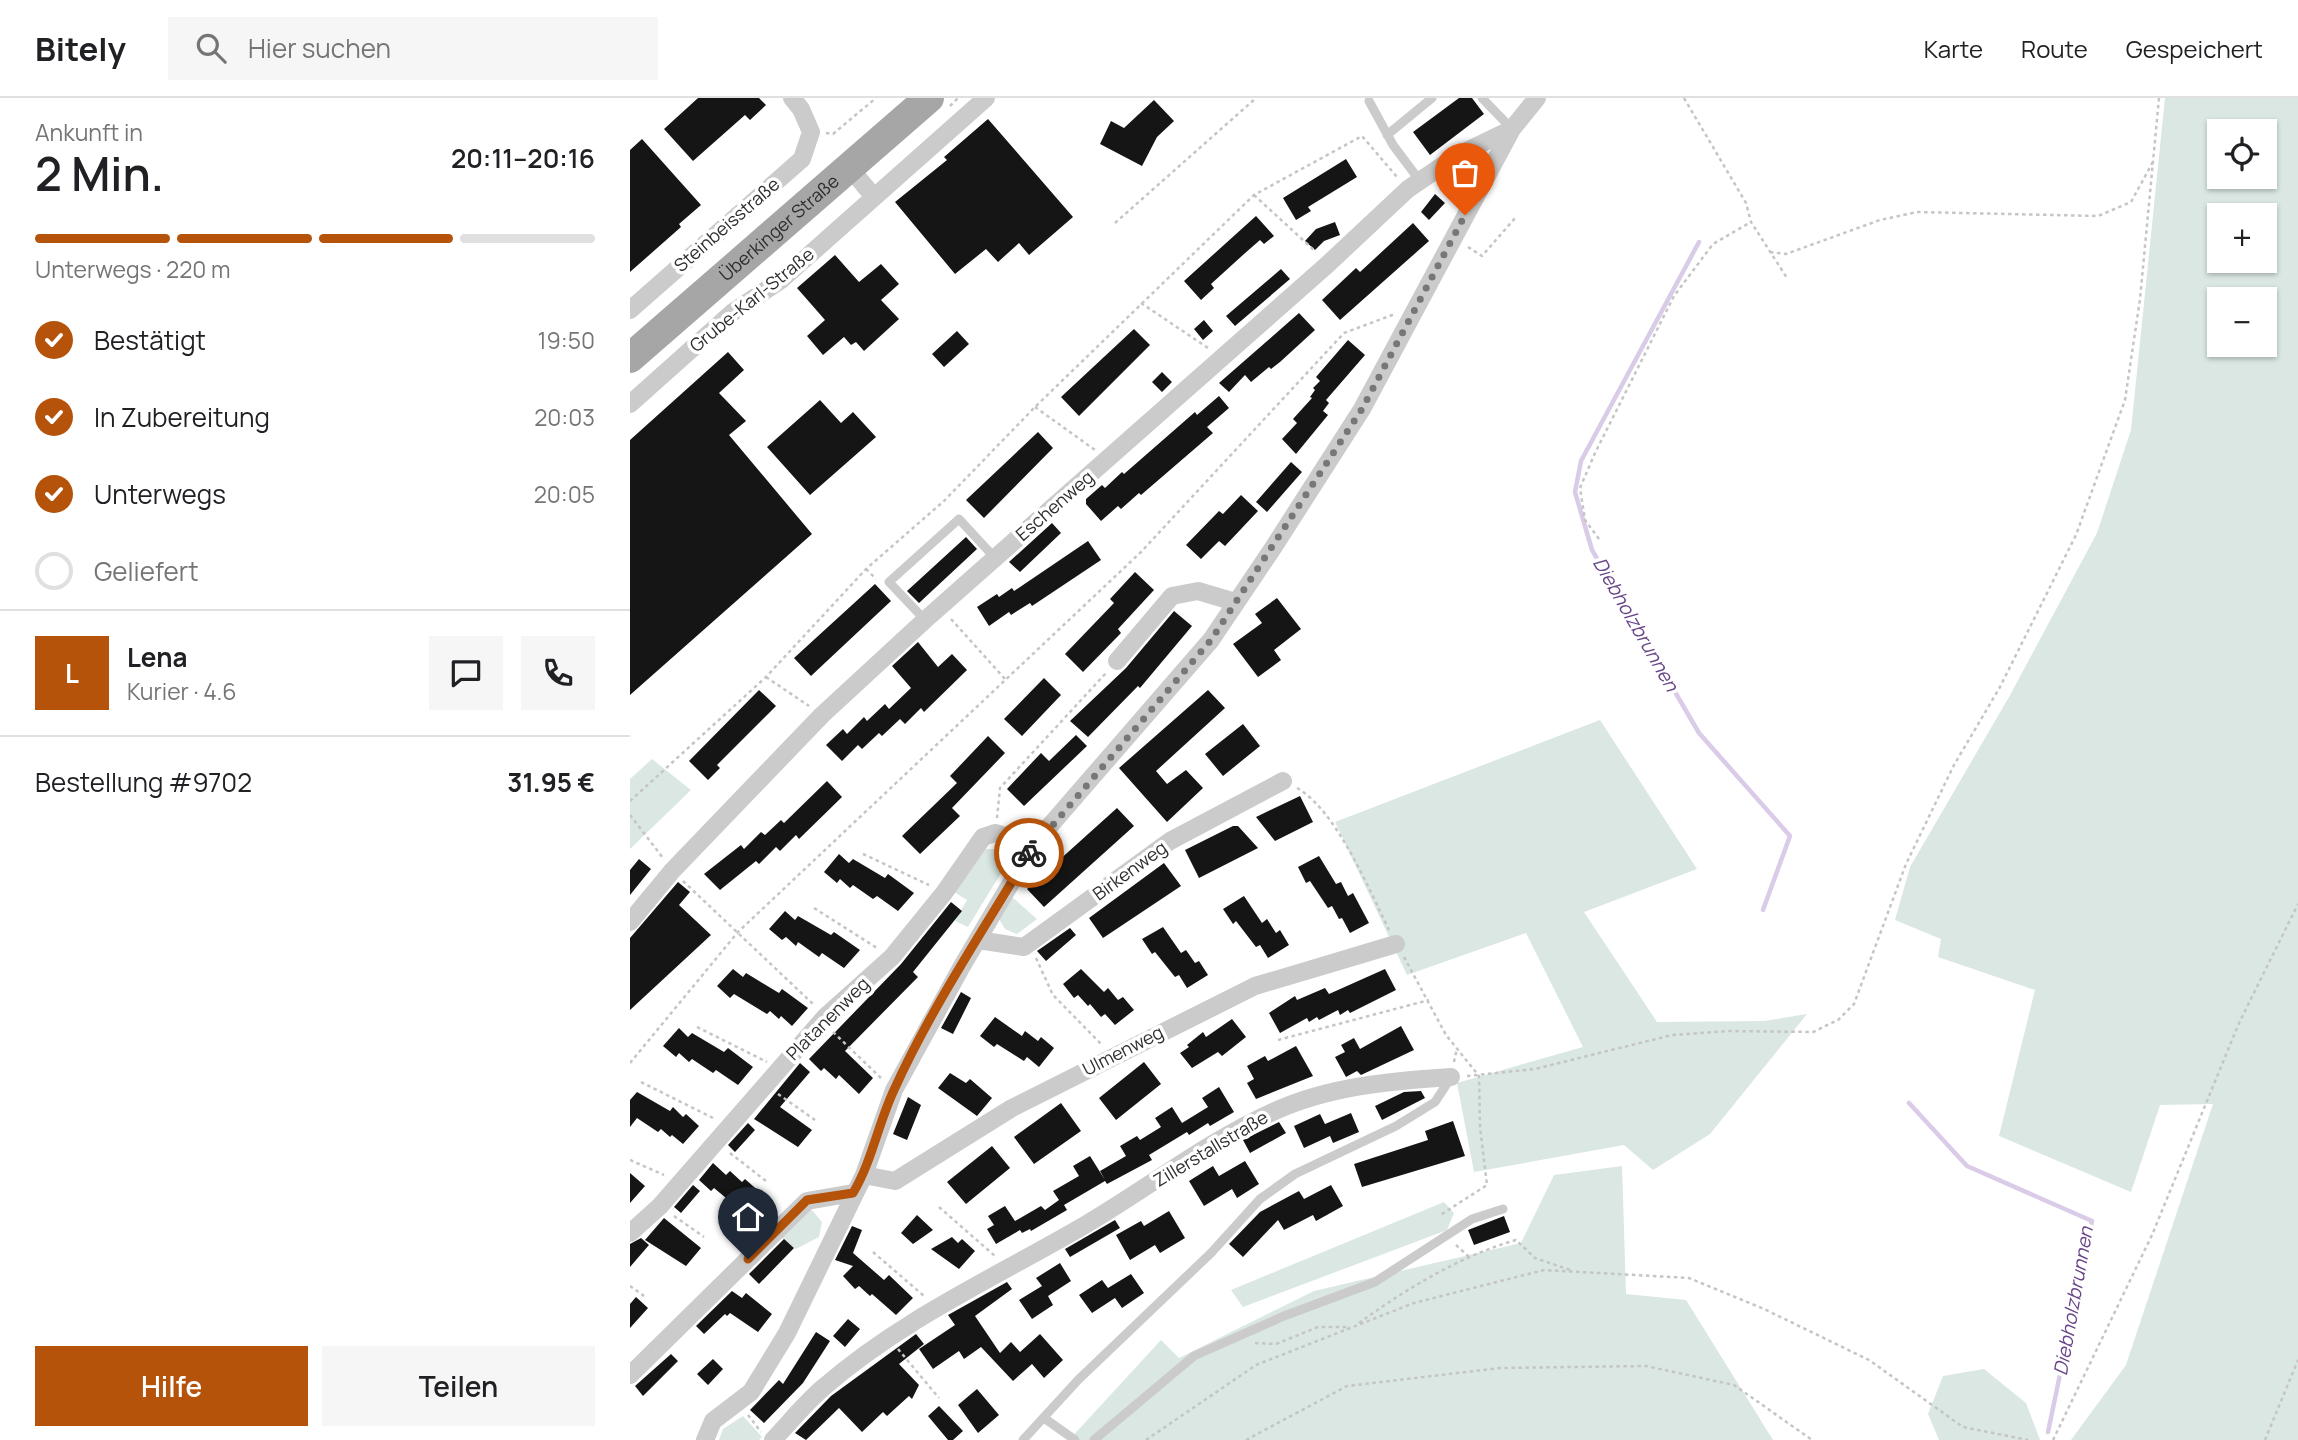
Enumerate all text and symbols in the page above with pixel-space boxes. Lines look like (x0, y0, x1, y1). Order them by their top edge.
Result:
search box (168, 17, 658, 80)
text: Bitely (35, 26, 126, 71)
icon: search (192, 29, 230, 67)
text: Hier suchen (248, 30, 391, 66)
text: Karte (1924, 32, 1983, 65)
text: Route (2021, 32, 2088, 65)
text: Gespeichert (2126, 32, 2263, 65)
text: Ankunft in (35, 116, 143, 148)
map controls (2207, 119, 2277, 357)
button: locate (2207, 119, 2277, 189)
text: 20:11–20:16 (451, 140, 595, 176)
text: 2 Min. (35, 142, 164, 205)
pin (1435, 143, 1495, 215)
icon: bag (1446, 154, 1484, 192)
street label: Überkinger Straße (714, 169, 844, 286)
street label: Steinbeisstraße (669, 172, 784, 277)
button: + (2207, 203, 2277, 273)
street label: Grube-Karl-Straße (684, 242, 818, 357)
text: Unterwegs · 220 m (35, 253, 230, 285)
button: − (2207, 287, 2277, 357)
icon: check (35, 321, 73, 359)
text: Bestätigt (94, 322, 206, 358)
text: 19:50 (538, 324, 595, 356)
icon: check (35, 398, 73, 436)
text: In Zubereitung (94, 399, 270, 435)
text: 20:03 (534, 401, 595, 433)
street label: Eschenweg (1010, 465, 1098, 546)
icon: check (35, 475, 73, 513)
text: Unterwegs (94, 476, 226, 512)
text: 20:05 (534, 478, 595, 510)
water label: Diebholzbrunnen (1587, 552, 1685, 696)
text: Geliefert (94, 553, 199, 589)
button: chat (429, 636, 503, 710)
button: phone (521, 636, 595, 710)
text: Lena (127, 639, 187, 675)
text: L (65, 655, 79, 691)
text: Kurier · 4.6 (127, 675, 237, 707)
text: Bestellung #9702 (35, 764, 252, 800)
text: 31.95 € (507, 764, 595, 800)
courier (994, 818, 1064, 888)
icon: bike (1010, 834, 1048, 872)
street label: Birkenweg (1088, 835, 1171, 905)
street label: Platanenweg (780, 971, 874, 1065)
street label: Ulmenweg (1078, 1020, 1167, 1081)
street label: Zillerstallstraße (1149, 1105, 1272, 1192)
pin (718, 1187, 778, 1259)
icon: home (729, 1198, 767, 1236)
water label: Diebholzbrunnen (2047, 1224, 2099, 1377)
button: Hilfe (35, 1346, 308, 1426)
button: Teilen (322, 1346, 595, 1426)

